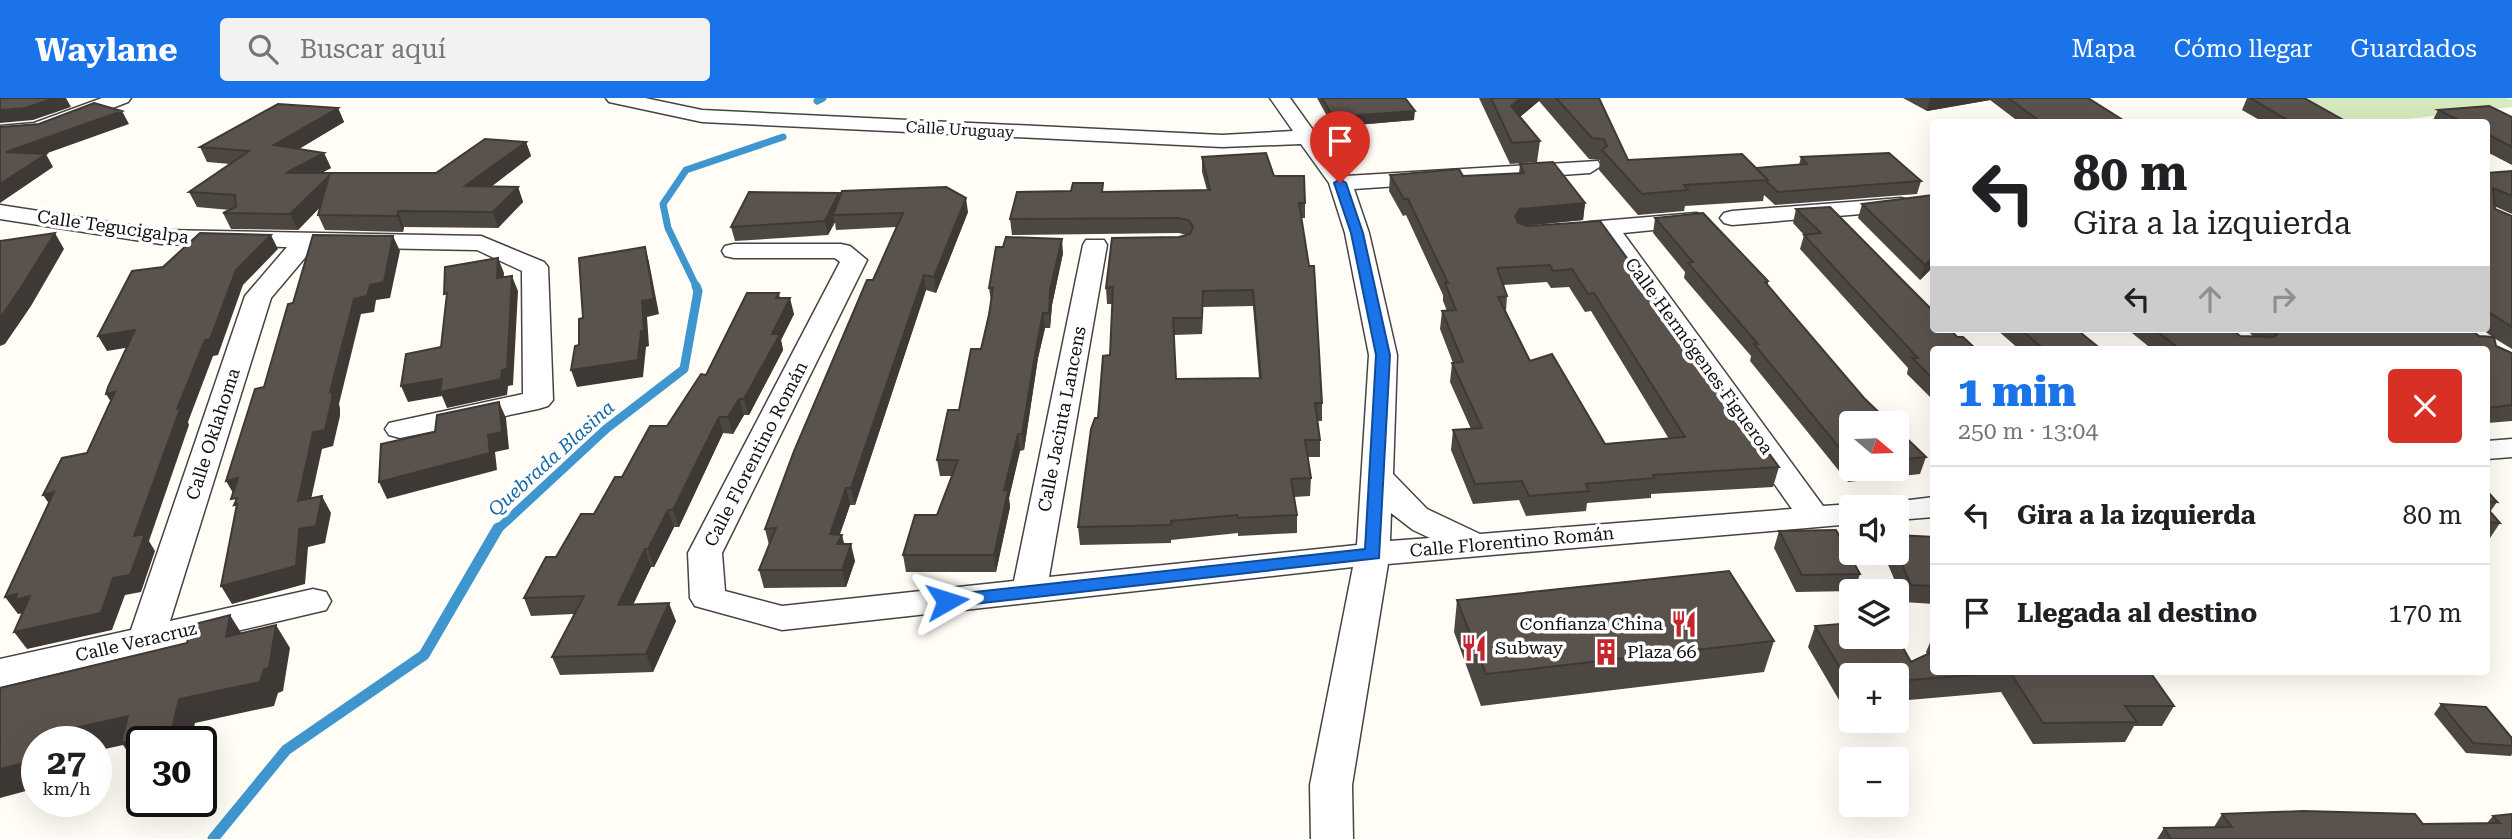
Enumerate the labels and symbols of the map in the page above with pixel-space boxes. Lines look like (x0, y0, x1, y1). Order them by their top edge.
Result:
pin (1310, 111, 1370, 183)
street label: Calle Uruguay (905, 117, 1015, 142)
street label: Calle Tegucigalpa (36, 205, 190, 248)
street label: Calle Hermógenes Figueroa (1621, 253, 1778, 458)
street label: Calle Jacinta Lancens (1033, 324, 1090, 514)
street label: Calle Florentino Román (700, 357, 812, 550)
street label: Calle Oklahoma (181, 365, 244, 503)
water label: Quebrada Blasina (483, 396, 619, 521)
north arrow (1839, 411, 1909, 481)
street label: Calle Florentino Román (1409, 522, 1615, 561)
position arrow (910, 564, 984, 638)
restaurant icon: Confianza China (1669, 609, 1699, 639)
place label: Confianza China (1519, 613, 1663, 634)
street label: Calle Veracruz (73, 617, 199, 666)
restaurant icon: Subway (1459, 633, 1489, 663)
place label: Subway (1495, 637, 1564, 658)
building icon: Plaza 66 (1591, 637, 1621, 667)
place label: Plaza 66 (1627, 641, 1697, 662)
speed limit sign: 30 (126, 726, 217, 817)

